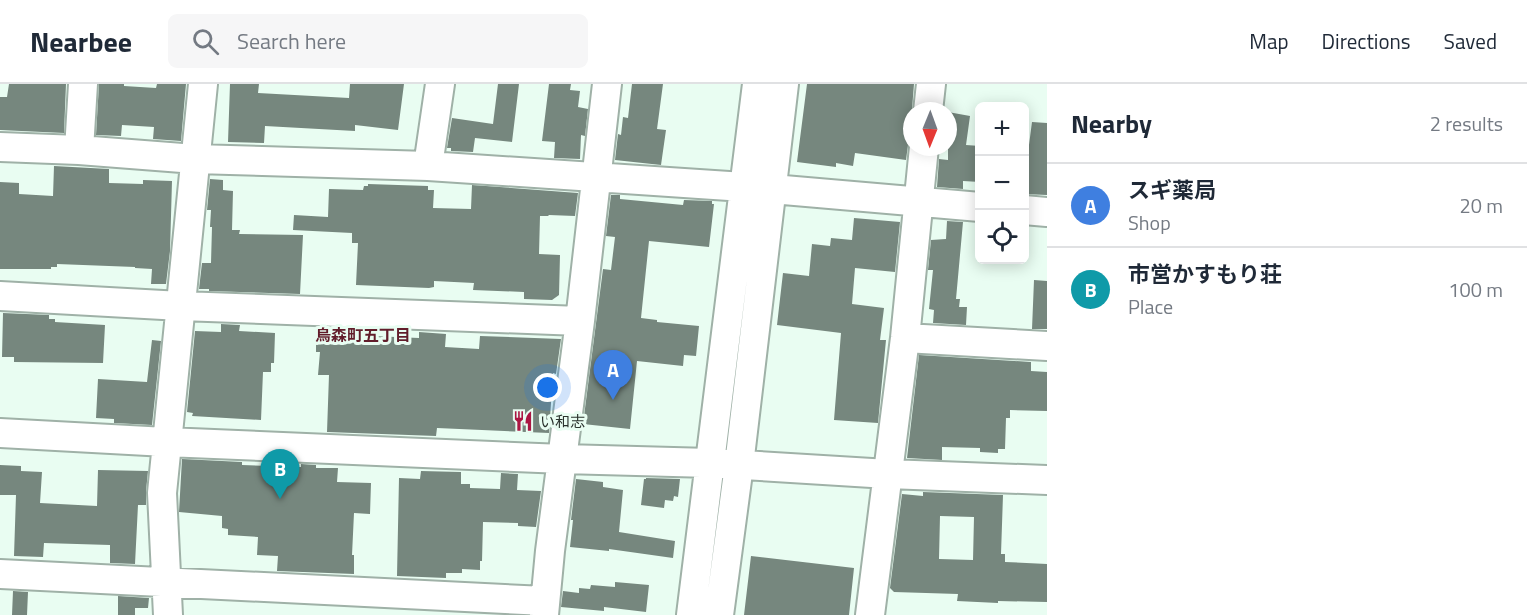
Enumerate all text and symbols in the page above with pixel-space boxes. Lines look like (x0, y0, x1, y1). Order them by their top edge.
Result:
search box (168, 14, 588, 68)
text: Nearbee (30, 20, 132, 63)
text: Search here (237, 24, 346, 58)
icon: search (189, 25, 222, 58)
text: Map (1249, 25, 1289, 57)
text: Directions (1322, 25, 1411, 57)
text: Saved (1444, 25, 1497, 57)
north arrow (903, 102, 957, 156)
map controls (975, 102, 1029, 264)
button: + (975, 102, 1029, 156)
text: Nearby (1071, 104, 1152, 143)
text: 2 results (1430, 108, 1503, 139)
button: − (975, 156, 1029, 210)
text: スギ薬局 (1128, 173, 1216, 207)
text: A (1084, 190, 1097, 221)
text: 20 m (1459, 190, 1503, 221)
text: Shop (1128, 207, 1171, 238)
button: locate (975, 210, 1029, 264)
text: 市営かすもり荘 (1128, 257, 1282, 291)
text: B (1084, 274, 1097, 305)
text: 100 m (1448, 274, 1503, 305)
text: Place (1128, 291, 1173, 322)
district label: 烏森町五丁目 (315, 323, 411, 347)
pin: A (594, 350, 632, 400)
your location (533, 373, 562, 402)
restaurant icon: い和志 (511, 409, 535, 433)
place label: い和志 (540, 410, 585, 433)
pin: B (260, 450, 300, 499)

